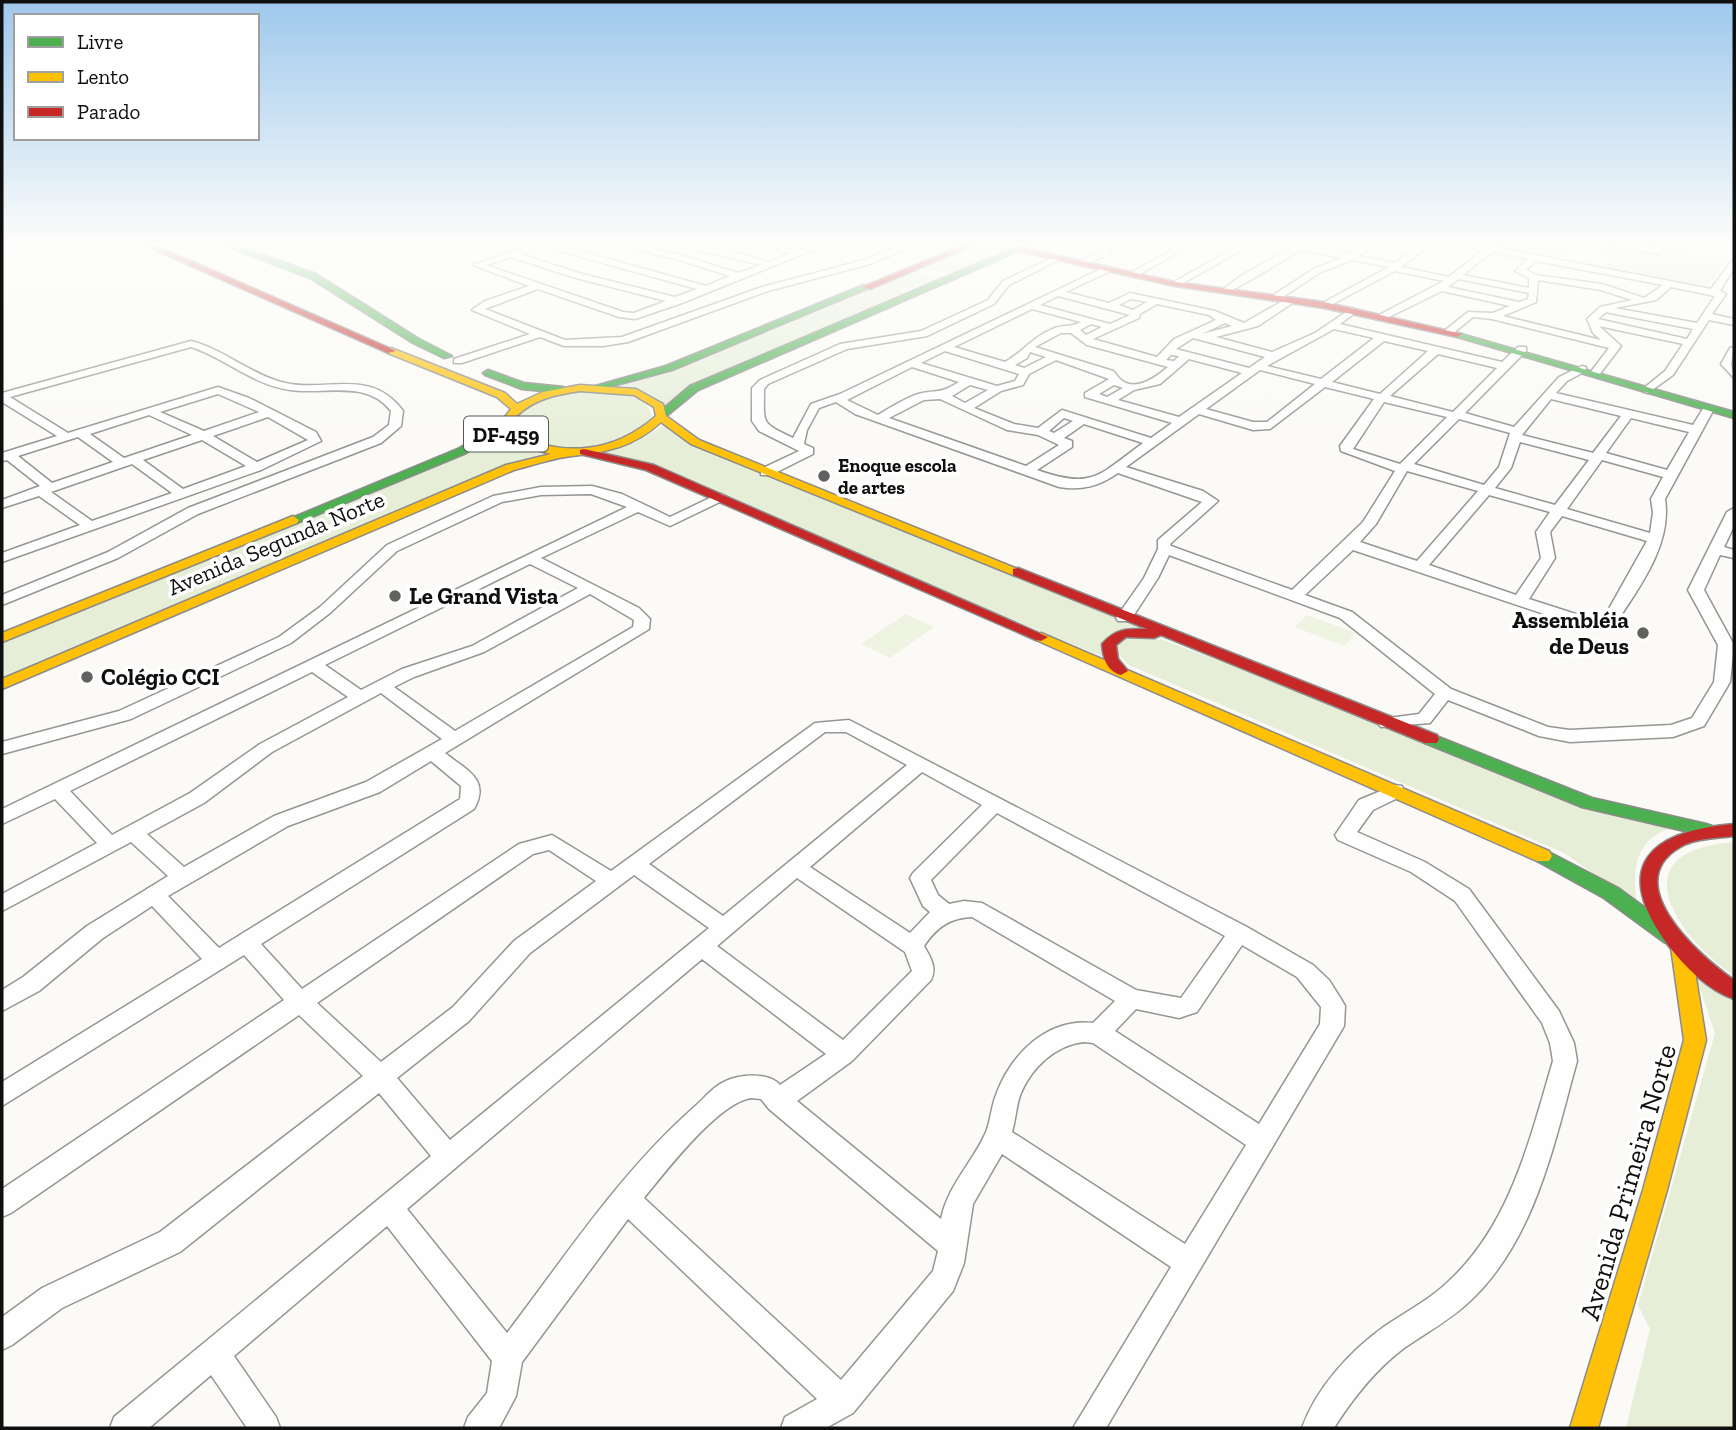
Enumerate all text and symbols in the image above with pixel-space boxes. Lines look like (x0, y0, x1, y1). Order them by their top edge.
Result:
legend (14, 14, 259, 140)
text: Livre (77, 29, 124, 54)
text: Lento (77, 64, 129, 89)
text: Parado (77, 99, 140, 124)
road number: DF-459 (464, 416, 548, 452)
place label: Enoque escola de artes (838, 454, 957, 499)
marker: Enoque escola de artes (816, 468, 832, 484)
street label: Avenida Segunda Norte (164, 485, 388, 601)
place label: Le Grand Vista (409, 582, 559, 610)
marker: Le Grand Vista (387, 588, 403, 604)
place label: Assembléia de Deus (1512, 606, 1629, 660)
marker: Assembléia de Deus (1635, 625, 1651, 641)
place label: Colégio CCI (101, 663, 220, 691)
marker: Colégio CCI (79, 669, 95, 685)
street label: Avenida Primeira Norte (1573, 1040, 1683, 1324)

